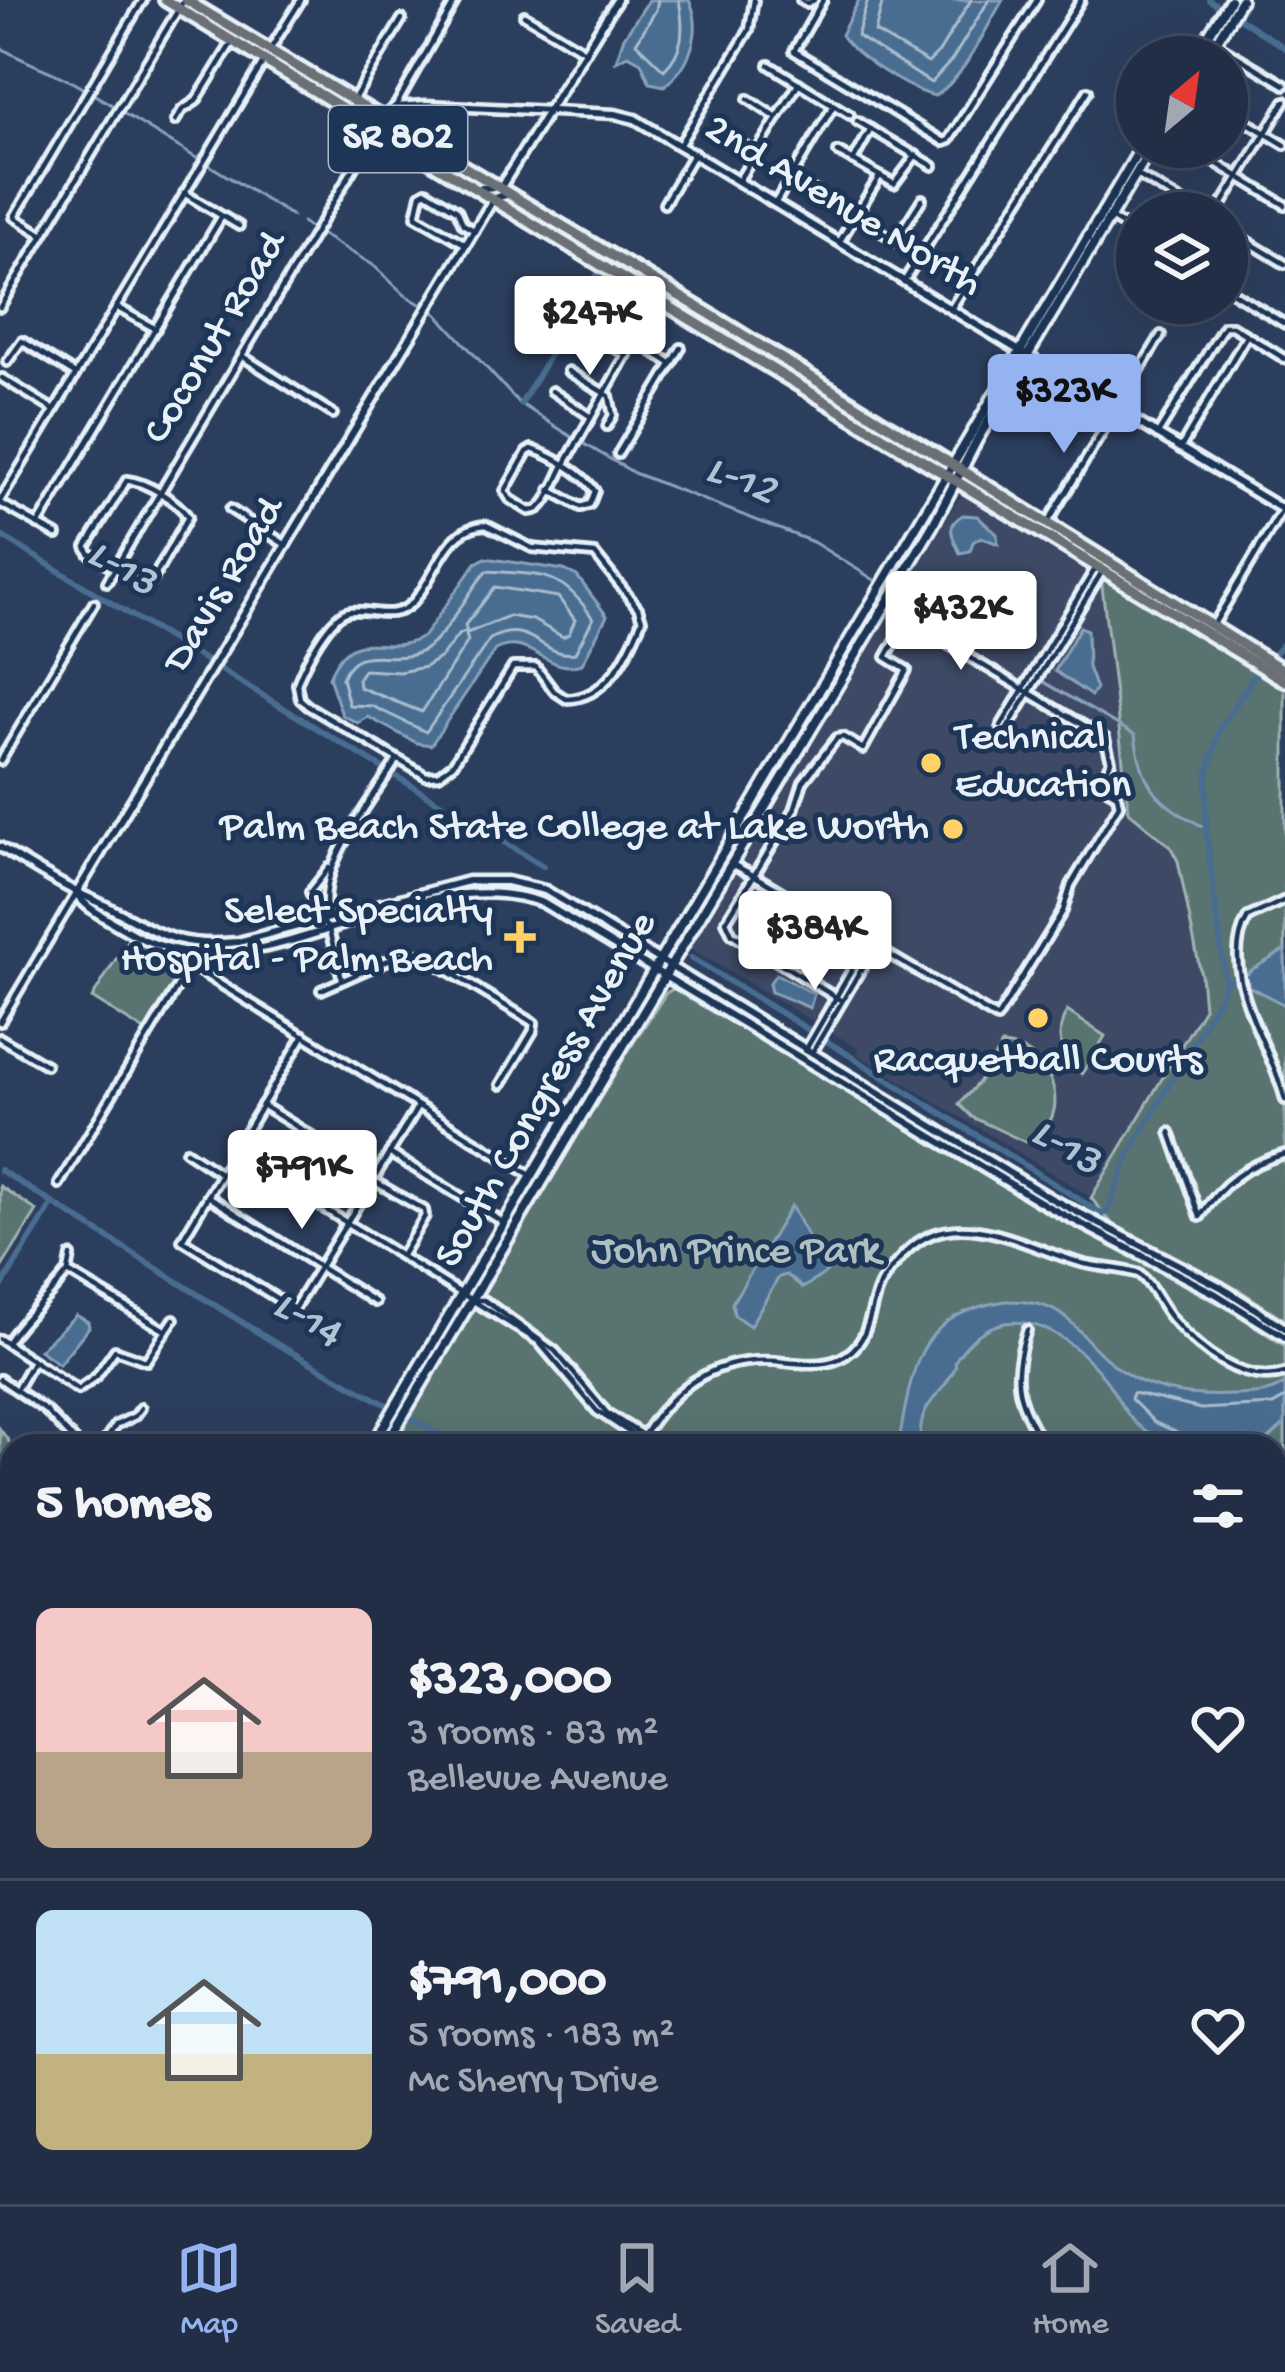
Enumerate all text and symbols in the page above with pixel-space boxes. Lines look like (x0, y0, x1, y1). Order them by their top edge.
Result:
north arrow (1116, 36, 1248, 168)
map controls (1116, 36, 1248, 324)
road number: SR 802 (329, 106, 467, 172)
street label: 2nd Avenue North (694, 106, 990, 310)
button: layers (1116, 192, 1248, 324)
street label: Coconut Road (134, 221, 301, 454)
pin: $247K (506, 276, 674, 378)
text: $247K (542, 292, 638, 338)
pin: $323K (980, 354, 1148, 456)
text: $323K (1015, 370, 1113, 416)
water label: L-12 (697, 445, 784, 520)
street label: Davis Road (153, 487, 299, 685)
water label: L-13 (76, 529, 166, 612)
pin: $432K (877, 571, 1045, 673)
text: $432K (913, 587, 1009, 633)
place label: Technical Education (953, 715, 1131, 812)
marker: Technical Education (918, 750, 944, 776)
place label: Palm Beach State College at Lake Worth (218, 805, 929, 854)
marker: Palm Beach State College at Lake Worth (940, 816, 966, 842)
place label: Select Specialty Hospital - Palm Beach (120, 889, 493, 986)
pin: $384K (731, 891, 899, 993)
street label: South Congress Avenue (426, 903, 671, 1278)
text: $384K (765, 907, 865, 953)
marker: Select Specialty Hospital - Palm Beach (504, 921, 536, 953)
marker: Racquetball Courts (1025, 1005, 1051, 1031)
place label: Racquetball Courts (874, 1038, 1204, 1087)
water label: L-13 (1020, 1108, 1110, 1191)
pin: $791K (218, 1130, 386, 1232)
text: $791K (255, 1146, 349, 1192)
park label: John Prince Park (591, 1229, 885, 1278)
water label: L-14 (262, 1281, 351, 1362)
icon: filters (1185, 1473, 1251, 1539)
text: 5 homes (36, 1476, 210, 1536)
text: $323,000 (408, 1652, 612, 1712)
icon: home (132, 1656, 276, 1800)
icon: heart (1185, 1695, 1251, 1761)
text: 3 rooms · 83 m² (408, 1712, 659, 1758)
text: Bellevue Avenue (408, 1758, 668, 1804)
text: $791,000 (408, 1954, 606, 2014)
icon: home (132, 1958, 276, 2102)
icon: heart (1185, 1997, 1251, 2063)
text: 5 rooms · 183 m² (408, 2014, 675, 2060)
text: Mc Sherry Drive (408, 2060, 658, 2106)
tab: Map (176, 2235, 242, 2345)
tab: Saved (595, 2235, 680, 2345)
tab: Home (1032, 2235, 1109, 2345)

